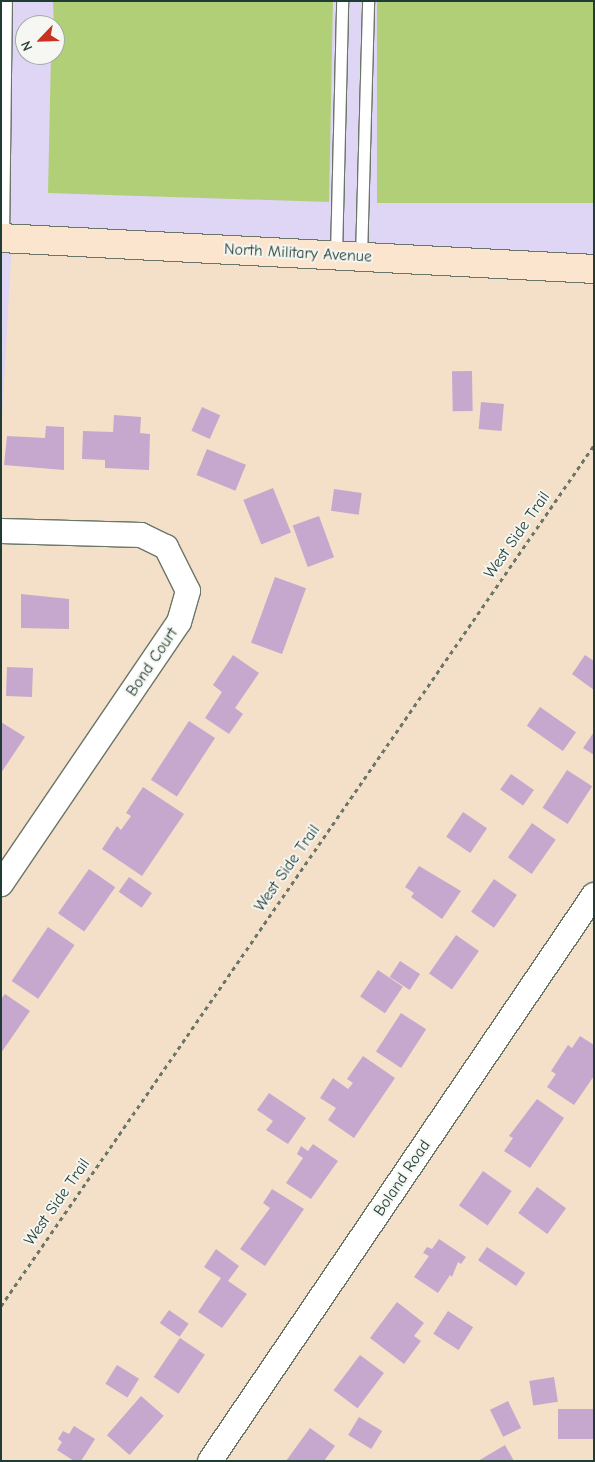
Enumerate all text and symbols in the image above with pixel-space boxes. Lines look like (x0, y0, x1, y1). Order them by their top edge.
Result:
north arrow (15, 15, 65, 65)
text: N (17, 38, 36, 54)
street label: North Military Avenue (224, 240, 372, 266)
street label: West Side Trail (480, 488, 554, 582)
street label: Bond Court (122, 624, 182, 700)
street label: West Side Trail (250, 821, 324, 915)
street label: Boland Road (370, 1136, 434, 1220)
street label: West Side Trail (20, 1155, 94, 1249)

